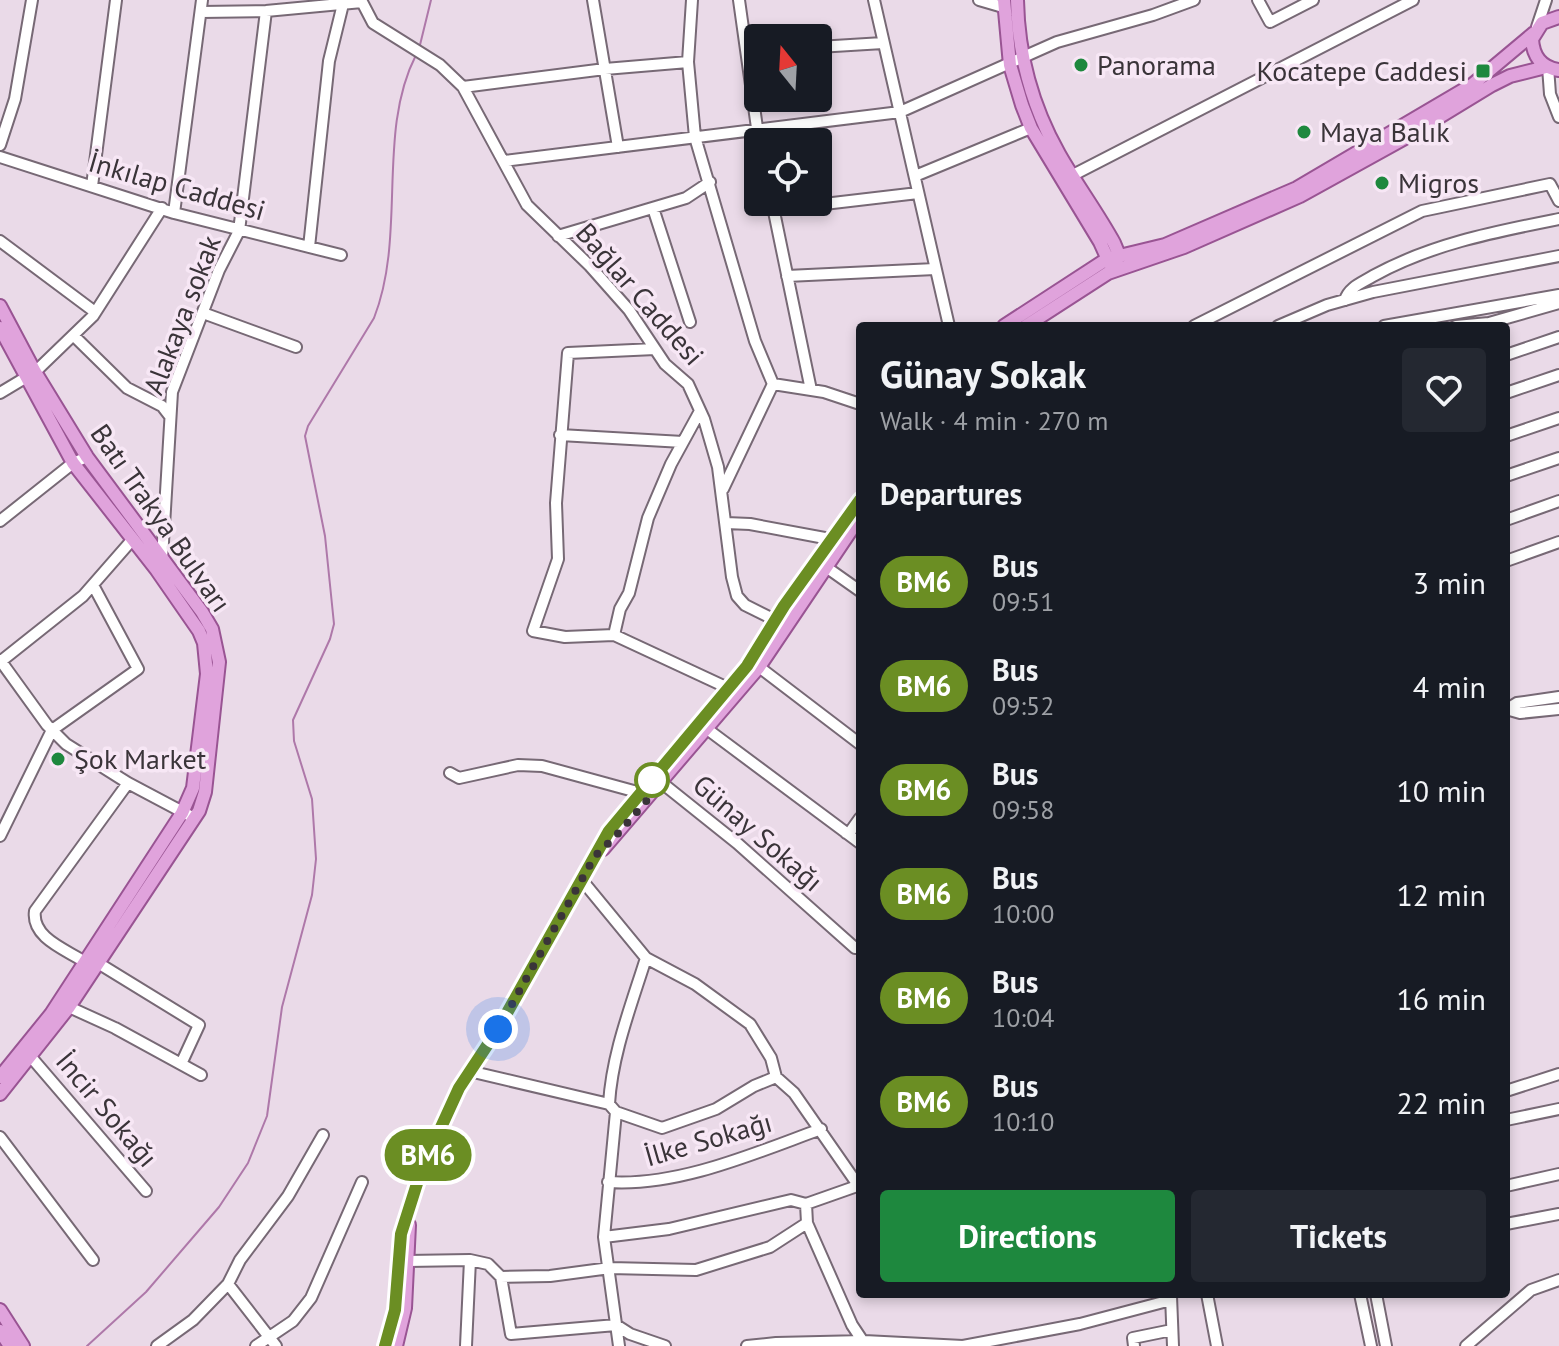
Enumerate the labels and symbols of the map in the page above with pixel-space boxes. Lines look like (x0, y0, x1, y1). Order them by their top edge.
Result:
north arrow (744, 24, 832, 112)
place label: Panorama (1097, 46, 1216, 83)
place label: Kocatepe Caddesi (1256, 52, 1467, 89)
marker: Panorama (1072, 56, 1090, 74)
marker: Kocatepe Caddesi (1474, 62, 1492, 80)
place label: Maya Balık (1320, 113, 1450, 150)
marker: Maya Balık (1295, 123, 1313, 141)
street label: İnkılap Caddesi (85, 143, 270, 228)
place label: Migros (1398, 164, 1479, 201)
marker: Migros (1373, 174, 1391, 192)
street label: Bağlar Caddesi (568, 215, 713, 373)
street label: Alakaya sokak (134, 229, 229, 400)
street label: Batı Trakya Bulvarı (83, 416, 240, 619)
place label: Şok Market (74, 740, 207, 777)
marker: Şok Market (49, 750, 67, 768)
unlabelled marker (635, 763, 669, 797)
street label: Günay Sokağı (686, 766, 831, 899)
your location (478, 1009, 518, 1049)
street label: İncir Sokağı (48, 1043, 167, 1174)
street label: İlke Sokağı (640, 1103, 776, 1174)
line badge: BM6 (382, 1129, 474, 1181)

